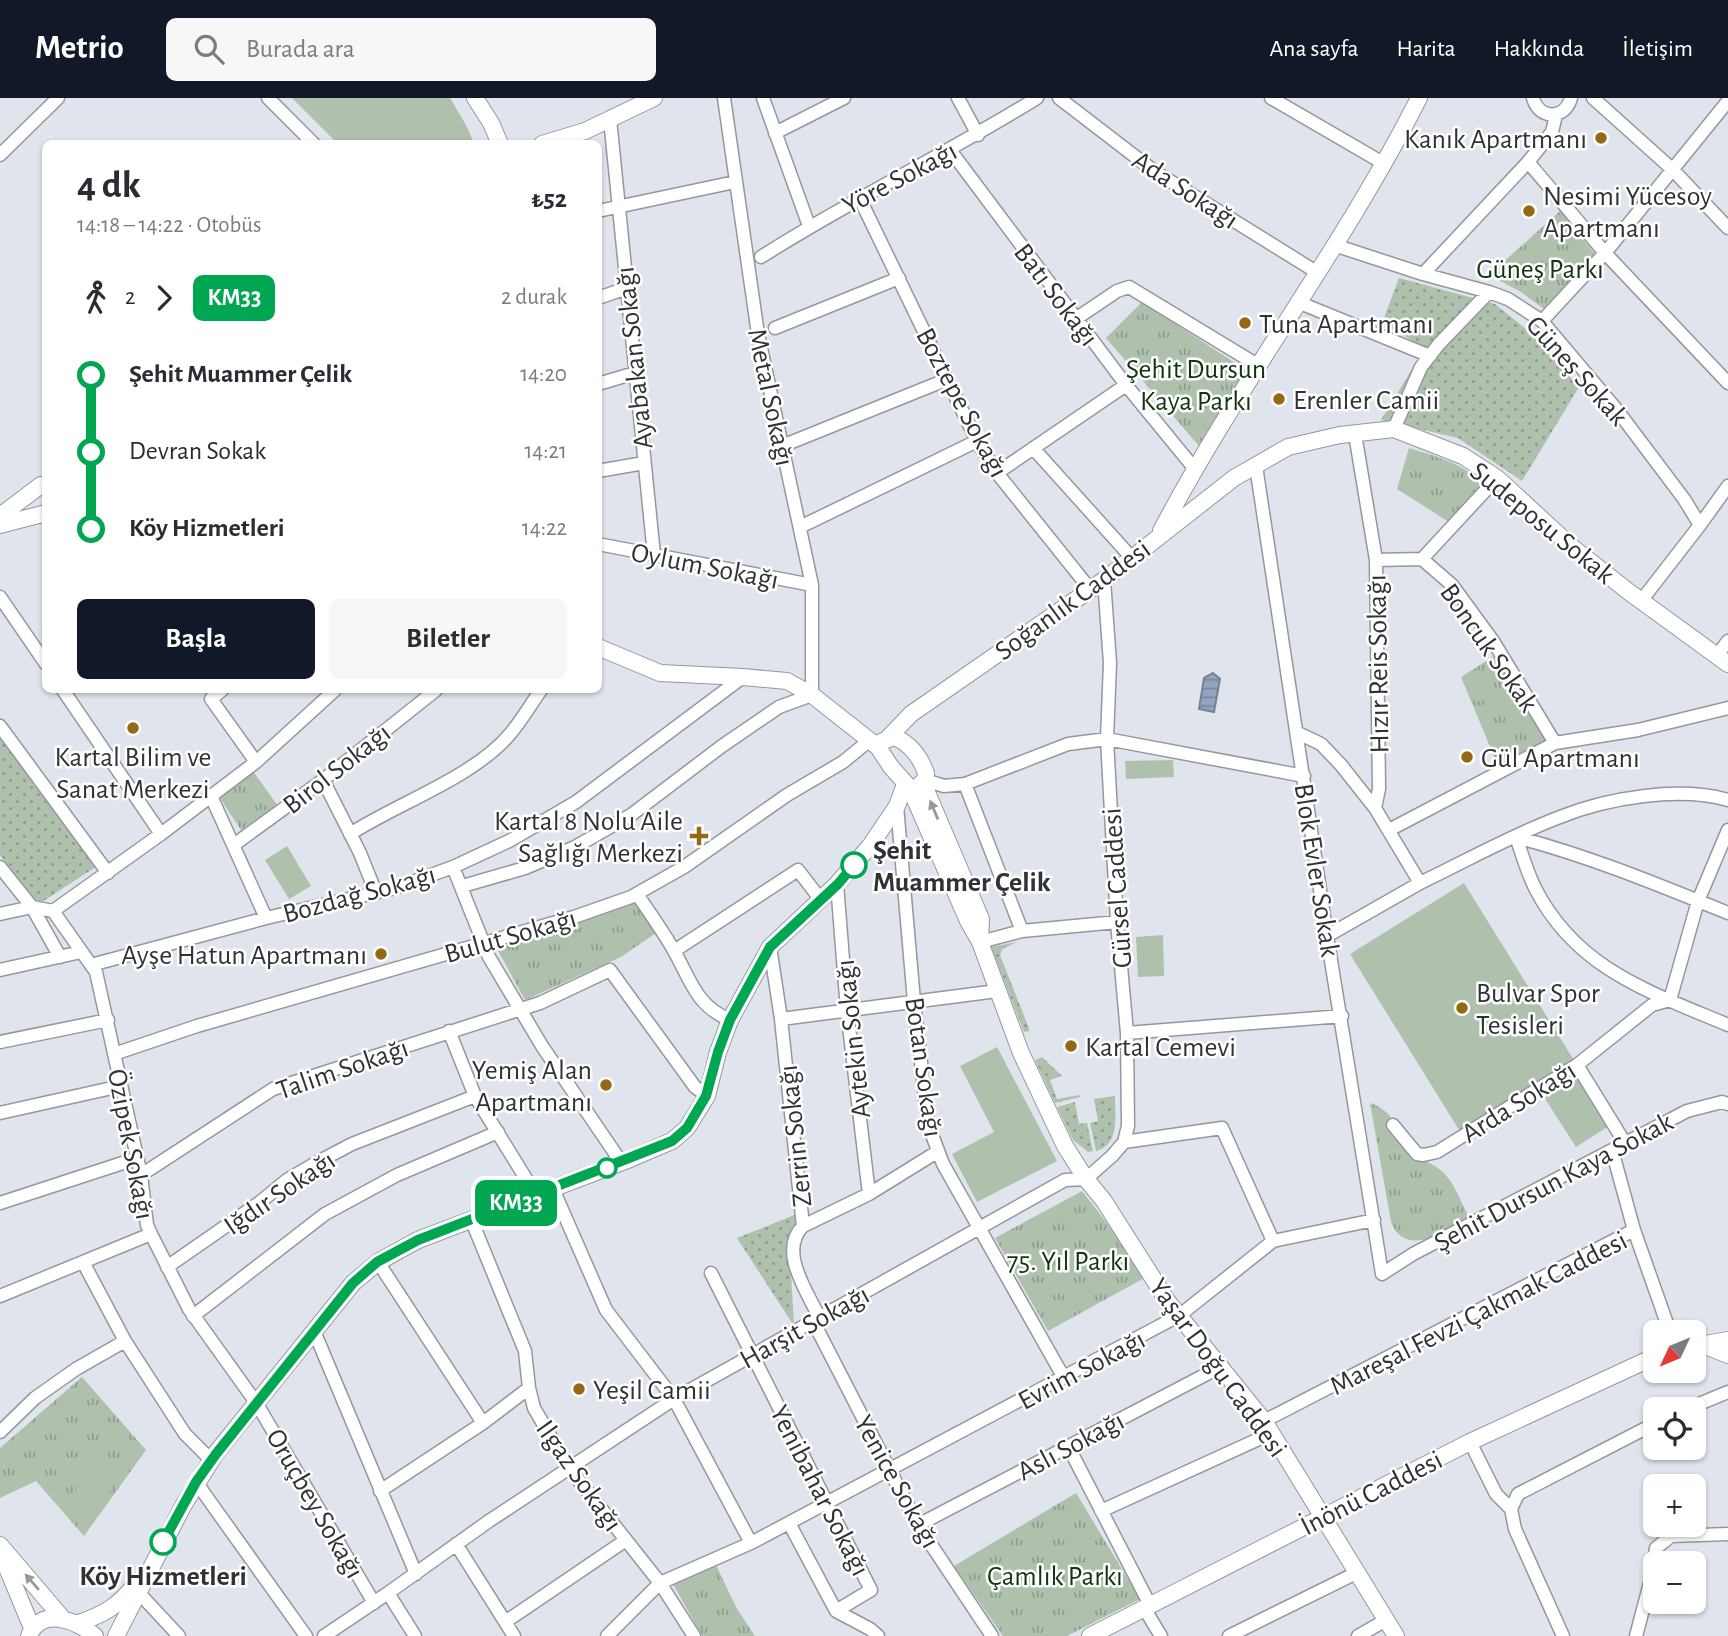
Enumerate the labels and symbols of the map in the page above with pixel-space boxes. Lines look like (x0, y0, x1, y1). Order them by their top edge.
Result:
place label: Kanık Apartmanı (1404, 126, 1587, 154)
marker: Kanık Apartmanı (1593, 130, 1609, 146)
street label: Yöre Sokağı (838, 137, 962, 220)
street label: Ada Sokağı (1127, 146, 1243, 235)
place label: Nesimi Yücesoy Apartmanı (1543, 183, 1712, 243)
marker: Nesimi Yücesoy Apartmanı (1521, 203, 1537, 219)
street label: Batı Sokağı (1008, 239, 1103, 352)
park label: Güneş Parkı (1476, 256, 1604, 284)
street label: Ayabakan Sokağı (611, 265, 658, 450)
place label: Tuna Apartmanı (1259, 311, 1433, 339)
street label: Güneş Sokak (1520, 311, 1633, 432)
marker: Tuna Apartmanı (1237, 315, 1253, 331)
street label: Boztepe Sokağı (910, 324, 1012, 482)
street label: Metal Sokağı (742, 326, 798, 469)
park label: Şehit Dursun Kaya Parkı (1126, 356, 1266, 416)
place label: Erenler Camii (1293, 387, 1439, 415)
marker: Erenler Camii (1271, 391, 1287, 407)
street label: Sudeposu Sokak (1464, 457, 1619, 590)
street label: Soğanlık Caddesi (990, 535, 1156, 666)
street label: Oylum Sokağı (629, 539, 781, 595)
street label: Hızır Reis Sokağı (1363, 574, 1395, 754)
street label: Boncuk Sokak (1434, 579, 1543, 718)
street label: Birol Sokağı (278, 719, 396, 820)
marker: Kartal Bilim ve Sanat Merkezi (125, 720, 141, 736)
place label: Kartal Bilim ve Sanat Merkezi (54, 744, 212, 804)
place label: Gül Apartmanı (1481, 745, 1640, 773)
marker: Gül Apartmanı (1459, 749, 1475, 765)
street label: Blok Evler Sokak (1288, 782, 1344, 959)
one-way arrow (928, 800, 940, 820)
street label: Gürsel Caddesi (1098, 807, 1138, 969)
place label: Kartal 8 Nolu Aile Sağlığı Merkezi (494, 808, 683, 868)
marker: Kartal 8 Nolu Aile Sağlığı Merkezi (689, 826, 709, 846)
place label: Şehit Muammer Çelik (873, 837, 1051, 897)
marker: Şehit Muammer Çelik (841, 852, 867, 878)
street label: Bozdağ Sokağı (280, 861, 439, 929)
street label: Bulut Sokağı (441, 905, 580, 969)
place label: Ayşe Hatun Apartmanı (121, 942, 367, 970)
marker: Ayşe Hatun Apartmanı (373, 946, 389, 962)
street label: Aytekin Sokağı (832, 958, 876, 1120)
place label: Bulvar Spor Tesisleri (1476, 980, 1600, 1040)
street label: Botan Sokağı (899, 995, 947, 1139)
marker: Bulvar Spor Tesisleri (1454, 1000, 1470, 1016)
street label: Talim Sokağı (273, 1034, 412, 1106)
place label: Kartal Cemevi (1085, 1034, 1236, 1062)
marker: Kartal Cemevi (1063, 1038, 1079, 1054)
place label: Yemiş Alan Apartmanı (472, 1057, 592, 1117)
street label: Arda Sokağı (1457, 1057, 1581, 1149)
street label: Zerrin Sokağı (775, 1063, 817, 1208)
street label: Özipek Sokağı (102, 1066, 160, 1222)
marker: Yemiş Alan Apartmanı (598, 1077, 614, 1093)
street label: Şehit Dursun Kaya Sokak (1430, 1108, 1678, 1258)
street label: Iğdır Sokağı (219, 1146, 341, 1241)
unlabelled marker (597, 1158, 617, 1178)
line badge: KM33 (467, 1180, 565, 1226)
street label: Mareşal Fevzi Çakmak Caddesi (1326, 1226, 1632, 1401)
park label: 75. Yıl Parkı (1007, 1248, 1129, 1276)
street label: Yaşar Doğu Caddesi (1143, 1274, 1291, 1463)
street label: Harşit Sokağı (736, 1281, 874, 1375)
north arrow (1643, 1320, 1706, 1382)
street label: Evrim Sokağı (1014, 1326, 1150, 1416)
place label: Yeşil Camii (593, 1377, 711, 1405)
marker: Yeşil Camii (571, 1381, 587, 1397)
street label: Yenibahar Sokağı (764, 1401, 874, 1581)
street label: Aslı Sokağı (1013, 1407, 1129, 1487)
street label: Yenice Sokağı (848, 1411, 944, 1553)
street label: Ilgaz Sokağı (530, 1415, 627, 1537)
street label: Oruçbey Sokağı (260, 1424, 368, 1584)
street label: İnönü Caddesi (1296, 1444, 1447, 1541)
marker: Köy Hizmetleri (150, 1529, 176, 1555)
place label: Köy Hizmetleri (79, 1563, 247, 1591)
park label: Çamlık Parkı (987, 1563, 1123, 1591)
one-way arrow (25, 1574, 40, 1591)

